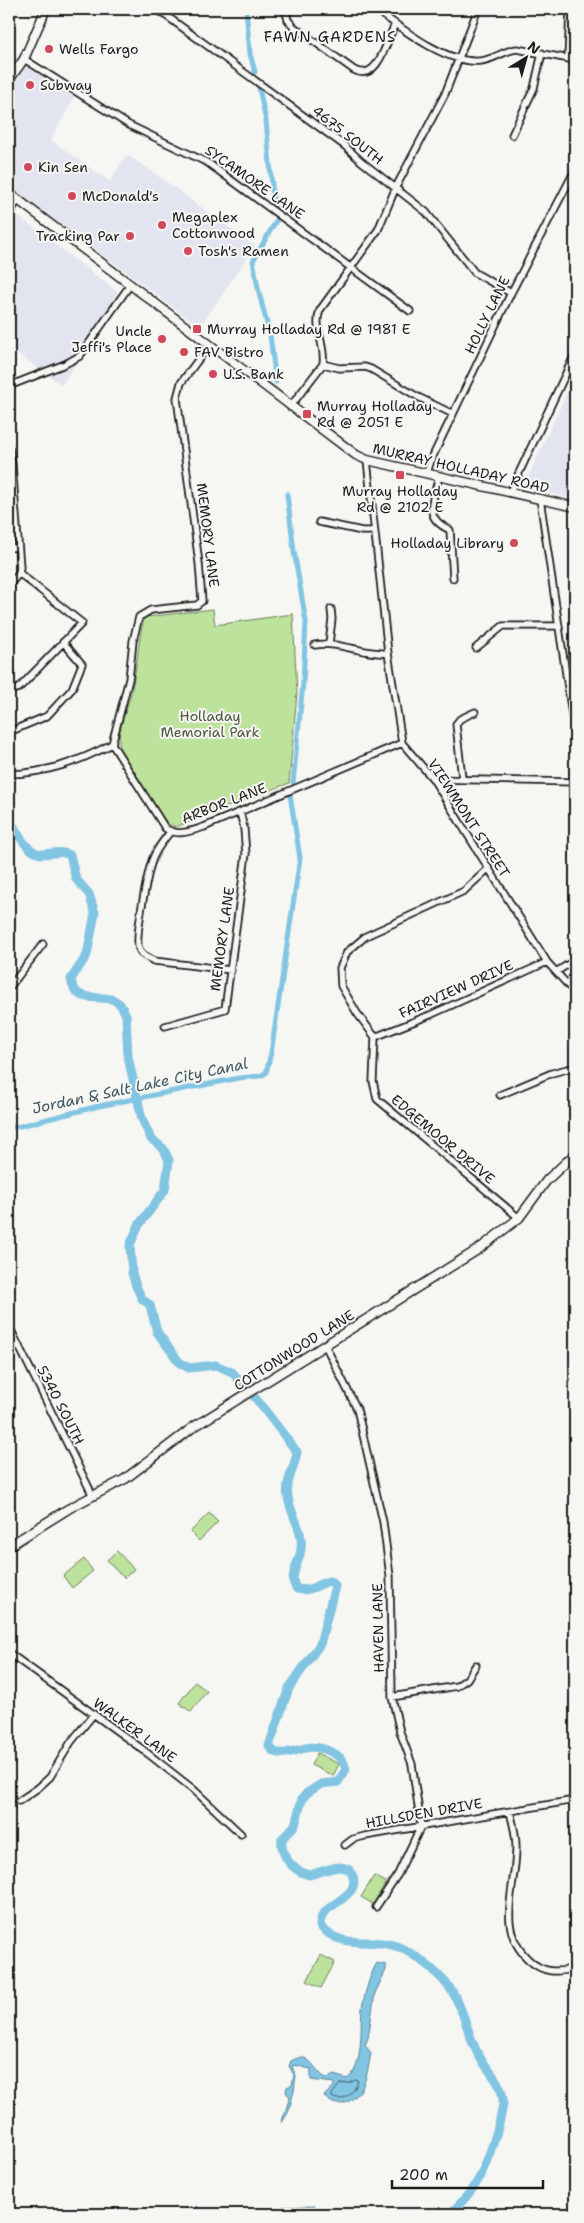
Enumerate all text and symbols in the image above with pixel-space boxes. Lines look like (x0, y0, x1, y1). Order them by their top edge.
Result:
district label: FAWN GARDENS (264, 27, 396, 47)
north arrow (502, 32, 552, 82)
text: N (524, 37, 544, 58)
place label: Wells Fargo (59, 40, 138, 58)
marker: Wells Fargo (43, 43, 55, 55)
place label: Subway (40, 76, 92, 94)
marker: Subway (24, 79, 36, 91)
street label: 4675 SOUTH (309, 102, 387, 168)
street label: SYCAMORE LANE (202, 141, 308, 223)
place label: Kin Sen (38, 158, 88, 176)
marker: Kin Sen (22, 161, 34, 173)
place label: McDonald's (82, 187, 159, 205)
marker: McDonald's (66, 190, 78, 202)
place label: Megaplex Cottonwood (172, 208, 255, 242)
marker: Megaplex Cottonwood (156, 219, 168, 231)
place label: Tracking Par (36, 227, 120, 245)
marker: Tracking Par (124, 230, 136, 242)
place label: Tosh's Ramen (198, 242, 289, 260)
marker: Tosh's Ramen (182, 245, 194, 257)
street label: HOLLY LANE (460, 273, 514, 357)
place label: Murray Holladay Rd @ 1981 E (207, 320, 411, 338)
place label: Uncle Jeffi's Place (72, 322, 152, 356)
marker: Murray Holladay Rd @ 1981 E (191, 323, 203, 335)
marker: Uncle Jeffi's Place (156, 333, 168, 345)
place label: FAV Bistro (194, 343, 264, 361)
marker: FAV Bistro (178, 346, 190, 358)
place label: U.S. Bank (223, 365, 284, 383)
marker: U.S. Bank (207, 368, 219, 380)
place label: Murray Holladay Rd @ 2051 E (317, 397, 432, 431)
marker: Murray Holladay Rd @ 2051 E (301, 408, 313, 420)
street label: MURRAY HOLLADAY ROAD (371, 439, 551, 497)
marker: Murray Holladay Rd @ 2102 E (394, 469, 406, 481)
street label: MEMORY LANE (193, 482, 223, 589)
place label: Murray Holladay Rd @ 2102 E (342, 482, 458, 516)
place label: Holladay Library (391, 534, 504, 552)
marker: Holladay Library (508, 537, 520, 549)
park label: Holladay Memorial Park (160, 707, 260, 741)
street label: VIEWMONT STREET (424, 755, 514, 881)
street label: ARBOR LANE (179, 778, 269, 827)
street label: MEMORY LANE (206, 885, 238, 992)
street label: FAIRVIEW DRIVE (396, 956, 516, 1022)
water label: Jordan & Salt Lake City Canal (30, 1053, 250, 1119)
street label: EDGEMOOR DRIVE (387, 1090, 499, 1188)
street label: COTTONWOOD LANE (230, 1306, 358, 1394)
street label: 5340 SOUTH (33, 1362, 89, 1448)
street label: HAVEN LANE (368, 1583, 388, 1673)
street label: WALKER LANE (90, 1694, 180, 1766)
street label: HILLSDEN DRIVE (364, 1794, 484, 1832)
scale bar (392, 2158, 543, 2190)
text: 200 m (399, 2165, 448, 2185)

